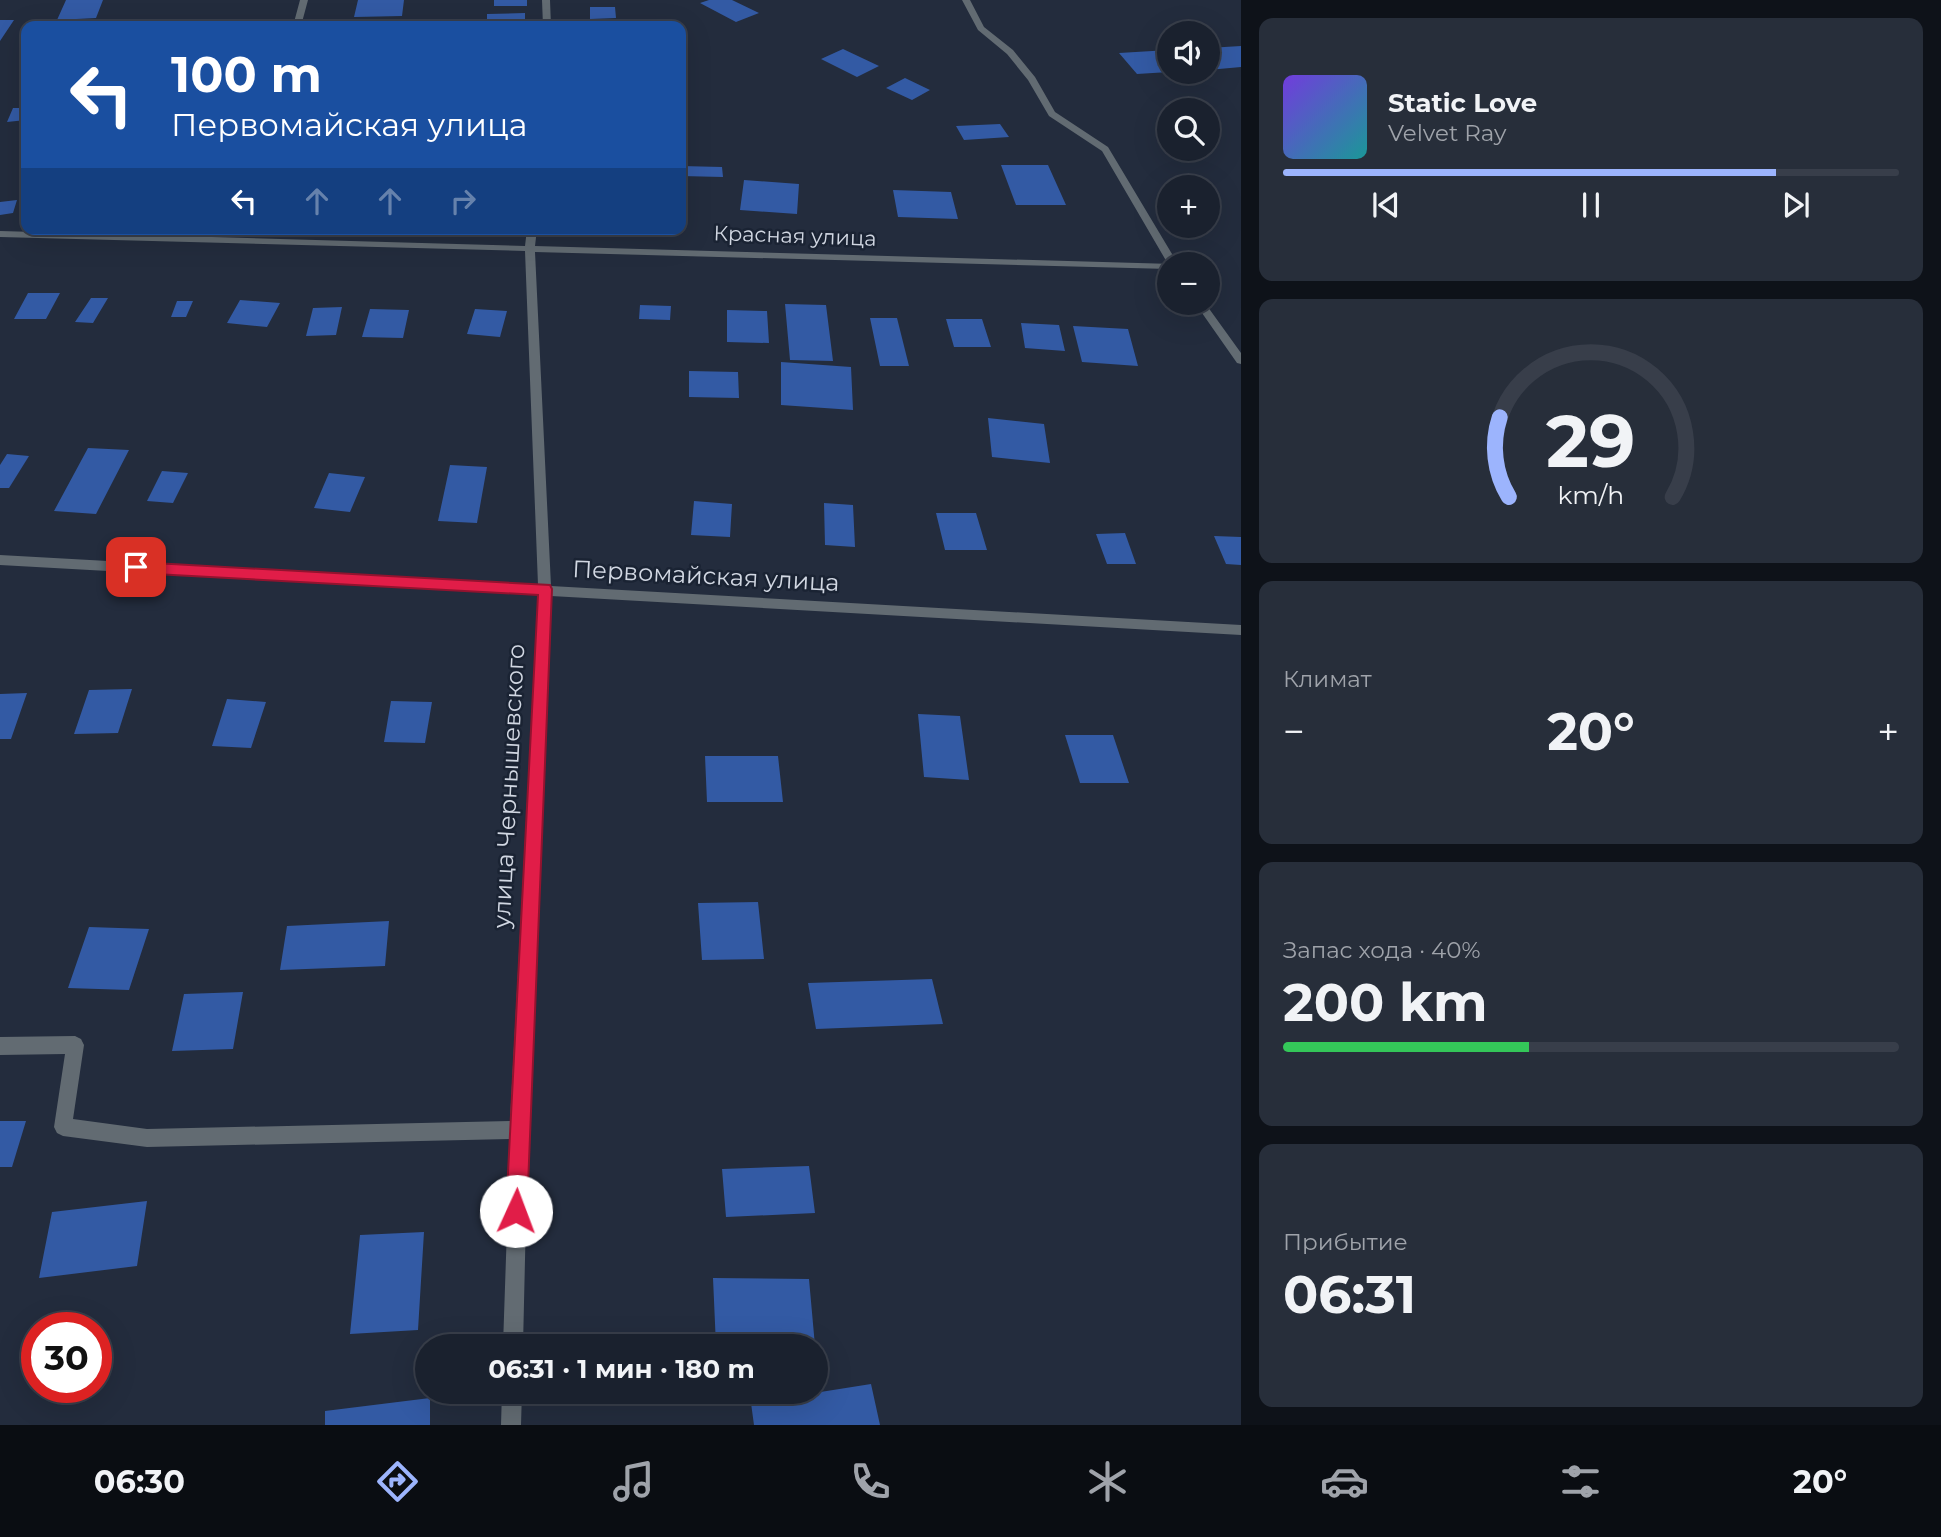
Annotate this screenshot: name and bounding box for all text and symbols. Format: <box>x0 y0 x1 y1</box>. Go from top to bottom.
map controls <box>1157 21 1220 315</box>
button: sound <box>1157 21 1220 84</box>
text: 100 m <box>171 45 322 104</box>
icon: left <box>56 49 147 140</box>
text: Static Love <box>1388 87 1537 119</box>
button: search <box>1157 98 1220 161</box>
text: Первомайская улица <box>171 105 528 144</box>
text: Velvet Ray <box>1388 119 1506 147</box>
button: + <box>1157 175 1220 238</box>
icon: left <box>225 182 263 220</box>
icon: ahead <box>298 182 336 220</box>
icon: ahead <box>371 182 409 220</box>
icon: right <box>444 182 482 220</box>
icon: previous <box>1367 186 1405 224</box>
icon: pause <box>1572 186 1610 224</box>
icon: next <box>1777 186 1815 224</box>
street label: Красная улица <box>713 220 877 251</box>
button: − <box>1157 252 1220 315</box>
text: 29 <box>1546 398 1636 486</box>
text: km/h <box>1558 480 1624 510</box>
pin <box>106 537 166 597</box>
icon: arrive <box>117 548 155 586</box>
street label: Первомайская улица <box>572 554 840 597</box>
street label: улица Чернышевского <box>487 643 530 930</box>
text: Климат <box>1283 665 1372 693</box>
text: 20° <box>1547 700 1635 763</box>
text: − <box>1283 708 1305 755</box>
text: + <box>1877 708 1899 755</box>
text: Запас хода · 40% <box>1283 936 1481 964</box>
text: 200 km <box>1283 971 1487 1034</box>
position arrow <box>479 1174 553 1248</box>
text: Прибытие <box>1283 1228 1408 1256</box>
text: 06:31 <box>1283 1263 1416 1326</box>
speed limit sign: 30 <box>21 1312 112 1403</box>
text: 06:31 · 1 мин · 180 m <box>488 1353 755 1385</box>
icon: directions <box>373 1457 422 1506</box>
icon: music <box>609 1457 658 1506</box>
icon: phone <box>846 1457 895 1506</box>
icon: climate <box>1083 1457 1132 1506</box>
icon: car <box>1320 1457 1369 1506</box>
icon: filters <box>1556 1457 1605 1506</box>
text: 06:30 <box>94 1462 185 1501</box>
text: 20° <box>1793 1462 1847 1501</box>

